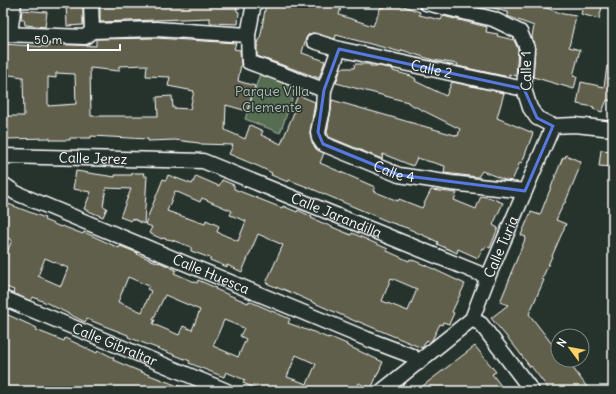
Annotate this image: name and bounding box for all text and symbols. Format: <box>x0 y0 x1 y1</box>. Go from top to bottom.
scale bar <box>28 26 120 52</box>
text: 50 m <box>34 32 63 47</box>
street label: Calle 1 <box>517 51 535 91</box>
street label: Calle 2 <box>409 56 454 82</box>
park label: Parque Villa Clemente <box>235 82 309 116</box>
street label: Calle Jerez <box>59 148 128 168</box>
street label: Calle 4 <box>371 157 416 186</box>
street label: Calle Jarandilla <box>288 189 384 242</box>
street label: Calle Turia <box>480 213 522 281</box>
street label: Calle Huesca <box>170 250 252 298</box>
street label: Calle Gibraltar <box>70 319 160 370</box>
north arrow <box>550 328 590 368</box>
text: N <box>554 336 569 350</box>

